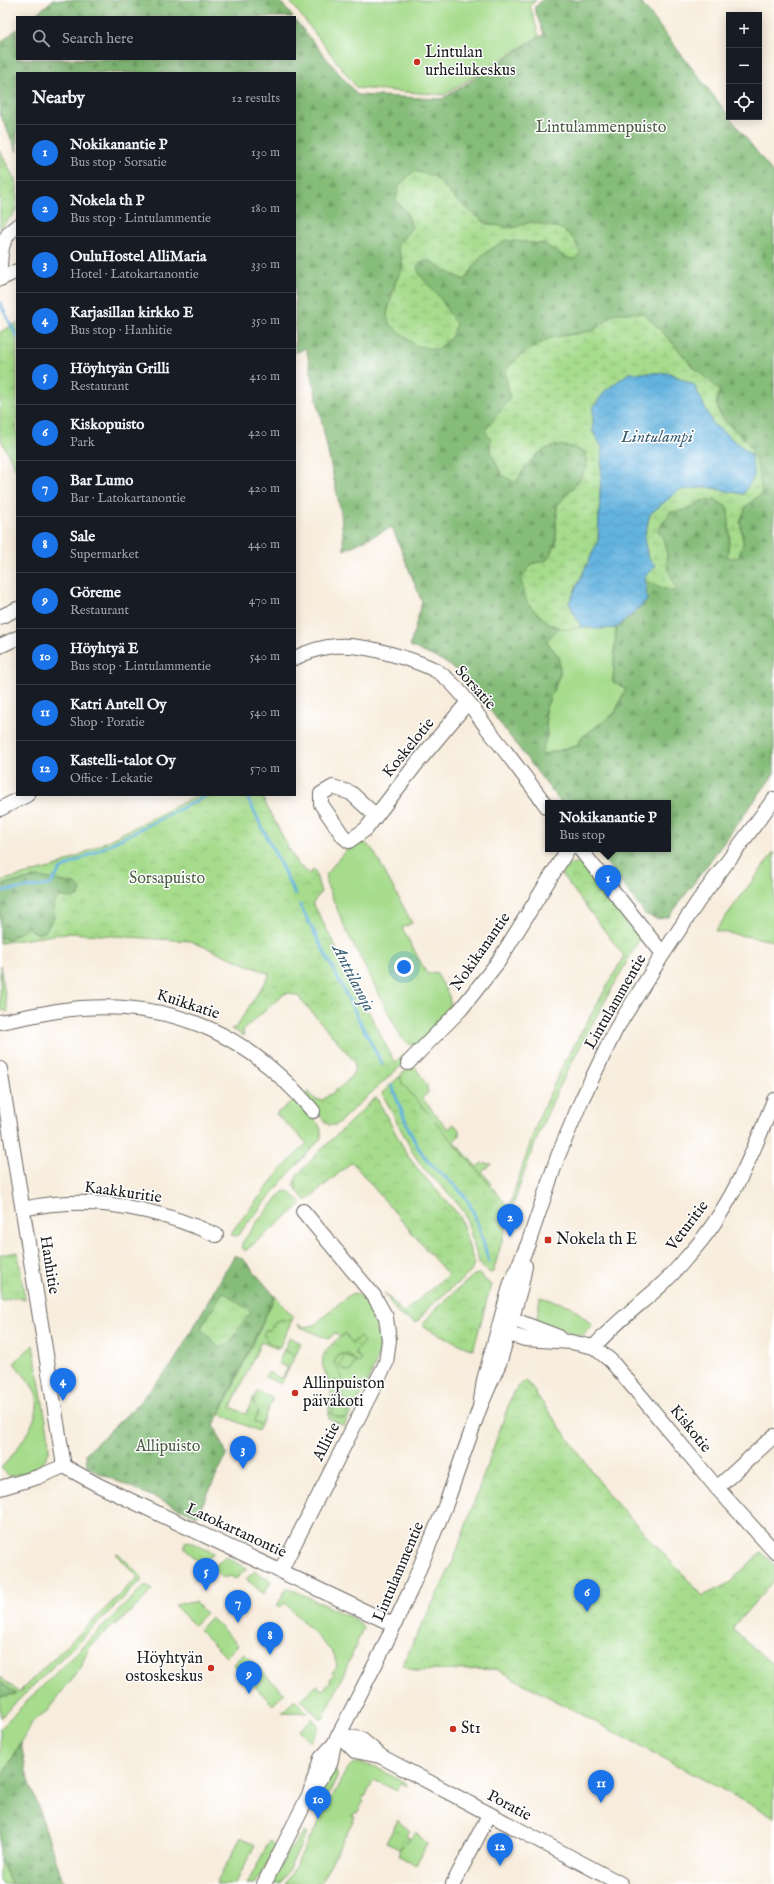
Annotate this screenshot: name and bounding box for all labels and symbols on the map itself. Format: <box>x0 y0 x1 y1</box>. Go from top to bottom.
place label: Lintulan urheilukeskus <box>425 43 516 81</box>
marker: Lintulan urheilukeskus <box>412 57 422 67</box>
park label: Lintulammenpuisto <box>536 118 667 138</box>
water label: Lintulampi <box>620 427 694 448</box>
street label: Sorsatie <box>450 662 500 714</box>
street label: Koskelotie <box>379 714 439 782</box>
pin: 1 <box>595 865 621 898</box>
park label: Sorsapuisto <box>129 869 205 889</box>
street label: Nokikanantie <box>447 909 515 995</box>
water label: Anttilanoja <box>326 939 379 1016</box>
street label: Lintulammentie <box>581 951 651 1053</box>
your location <box>394 957 414 977</box>
street label: Kuikkatie <box>154 985 222 1025</box>
street label: Kaakkuritie <box>83 1178 163 1208</box>
street label: Veturitie <box>662 1197 713 1256</box>
pin: 2 <box>497 1204 523 1237</box>
place label: Nokela th E <box>556 1230 637 1250</box>
street label: Hanhitie <box>35 1234 63 1296</box>
marker: Nokela th E <box>543 1235 553 1245</box>
pin: 4 <box>50 1368 76 1401</box>
place label: Allinpuiston päiväkoti <box>302 1374 385 1412</box>
marker: Allinpuiston päiväkoti <box>290 1388 300 1398</box>
street label: Kiskotie <box>665 1401 715 1457</box>
street label: Allitie <box>308 1419 345 1466</box>
pin: 3 <box>230 1436 256 1469</box>
park label: Allipuisto <box>135 1437 201 1457</box>
street label: Latokartanontie <box>183 1499 289 1563</box>
street label: Lintulammentie <box>369 1519 429 1625</box>
pin: 5 <box>193 1558 219 1591</box>
pin: 6 <box>574 1579 600 1612</box>
pin: 7 <box>225 1590 251 1623</box>
pin: 8 <box>257 1622 283 1655</box>
place label: Höyhtyän ostoskeskus <box>125 1649 203 1687</box>
pin: 9 <box>236 1661 262 1694</box>
marker: Höyhtyän ostoskeskus <box>206 1663 216 1673</box>
place label: St1 <box>461 1719 481 1739</box>
marker: St1 <box>448 1724 458 1734</box>
pin: 11 <box>588 1770 614 1803</box>
pin: 10 <box>305 1786 331 1819</box>
street label: Poratie <box>483 1786 535 1826</box>
pin: 12 <box>487 1833 513 1866</box>

